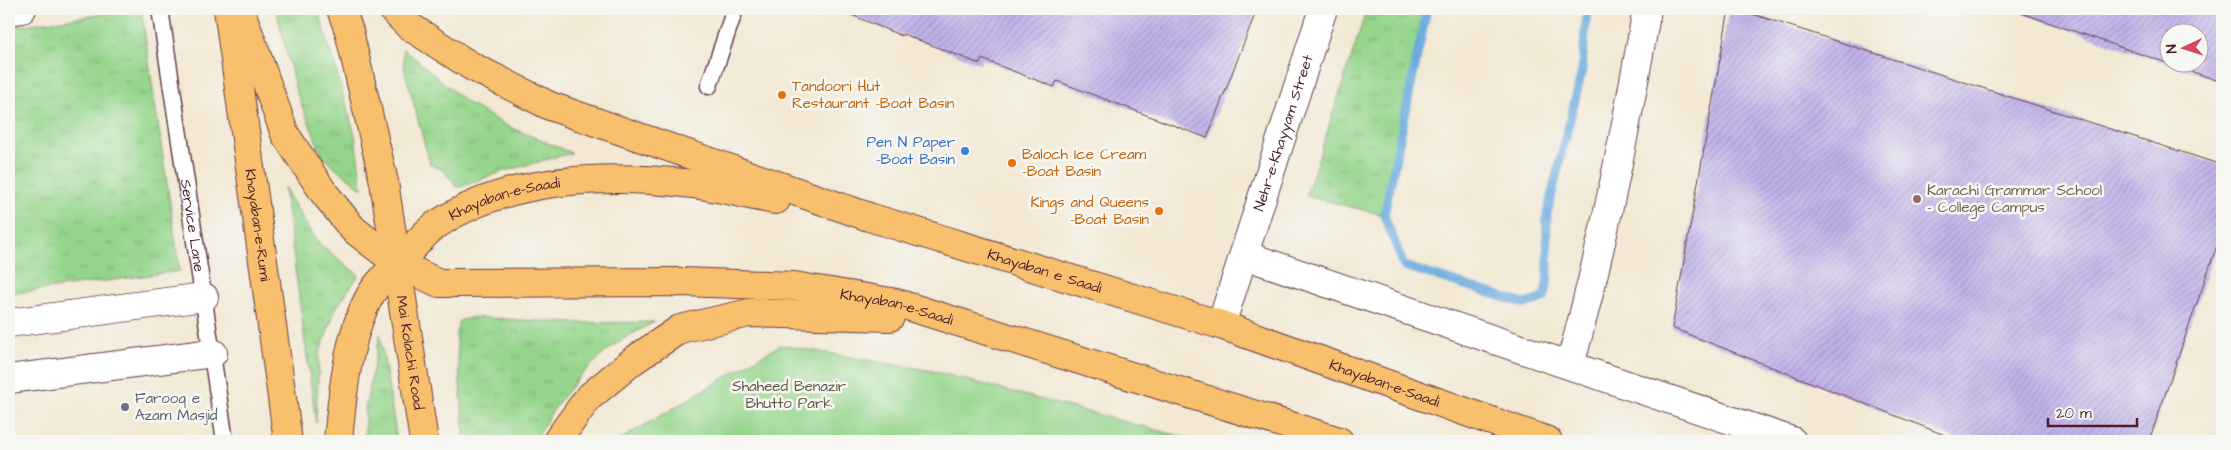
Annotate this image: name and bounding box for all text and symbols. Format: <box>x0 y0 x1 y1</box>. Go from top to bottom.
north arrow <box>2158 22 2208 72</box>
text: N <box>2162 44 2182 54</box>
street label: Nehr-e-Khayyam Street <box>1248 52 1318 214</box>
place label: Tandoori Hut Restaurant -Boat Basin <box>792 76 955 114</box>
marker: Tandoori Hut Restaurant -Boat Basin <box>776 89 788 101</box>
place label: Pen N Paper -Boat Basin <box>866 132 955 170</box>
place label: Baloch Ice Cream -Boat Basin <box>1022 144 1147 182</box>
marker: Pen N Paper -Boat Basin <box>959 145 971 157</box>
marker: Baloch Ice Cream -Boat Basin <box>1006 157 1018 169</box>
street label: Khayaban-e-Rumi <box>240 167 276 283</box>
street label: Khayaban-e-Saadi <box>445 172 562 226</box>
street label: Service Lane <box>175 178 210 273</box>
place label: Karachi Grammar School - College Campus <box>1927 180 2102 219</box>
place label: Kings and Queens -Boat Basin <box>1030 192 1149 230</box>
marker: Karachi Grammar School - College Campus <box>1911 193 1923 205</box>
marker: Kings and Queens -Boat Basin <box>1153 205 1165 217</box>
street label: Khayaban e Saadi <box>985 243 1105 299</box>
street label: Khayaban-e-Saadi <box>839 283 957 331</box>
street label: Mai Kolachi Road <box>391 294 430 412</box>
street label: Khayaban-e-Saadi <box>1327 354 1444 413</box>
park label: Shaheed Benazir Bhutto Park <box>732 376 846 414</box>
place label: Farooq e Azam Masjid <box>135 388 218 426</box>
scale bar <box>2048 395 2137 427</box>
marker: Farooq e Azam Masjid <box>119 401 131 413</box>
text: 20 m <box>2056 403 2092 424</box>

